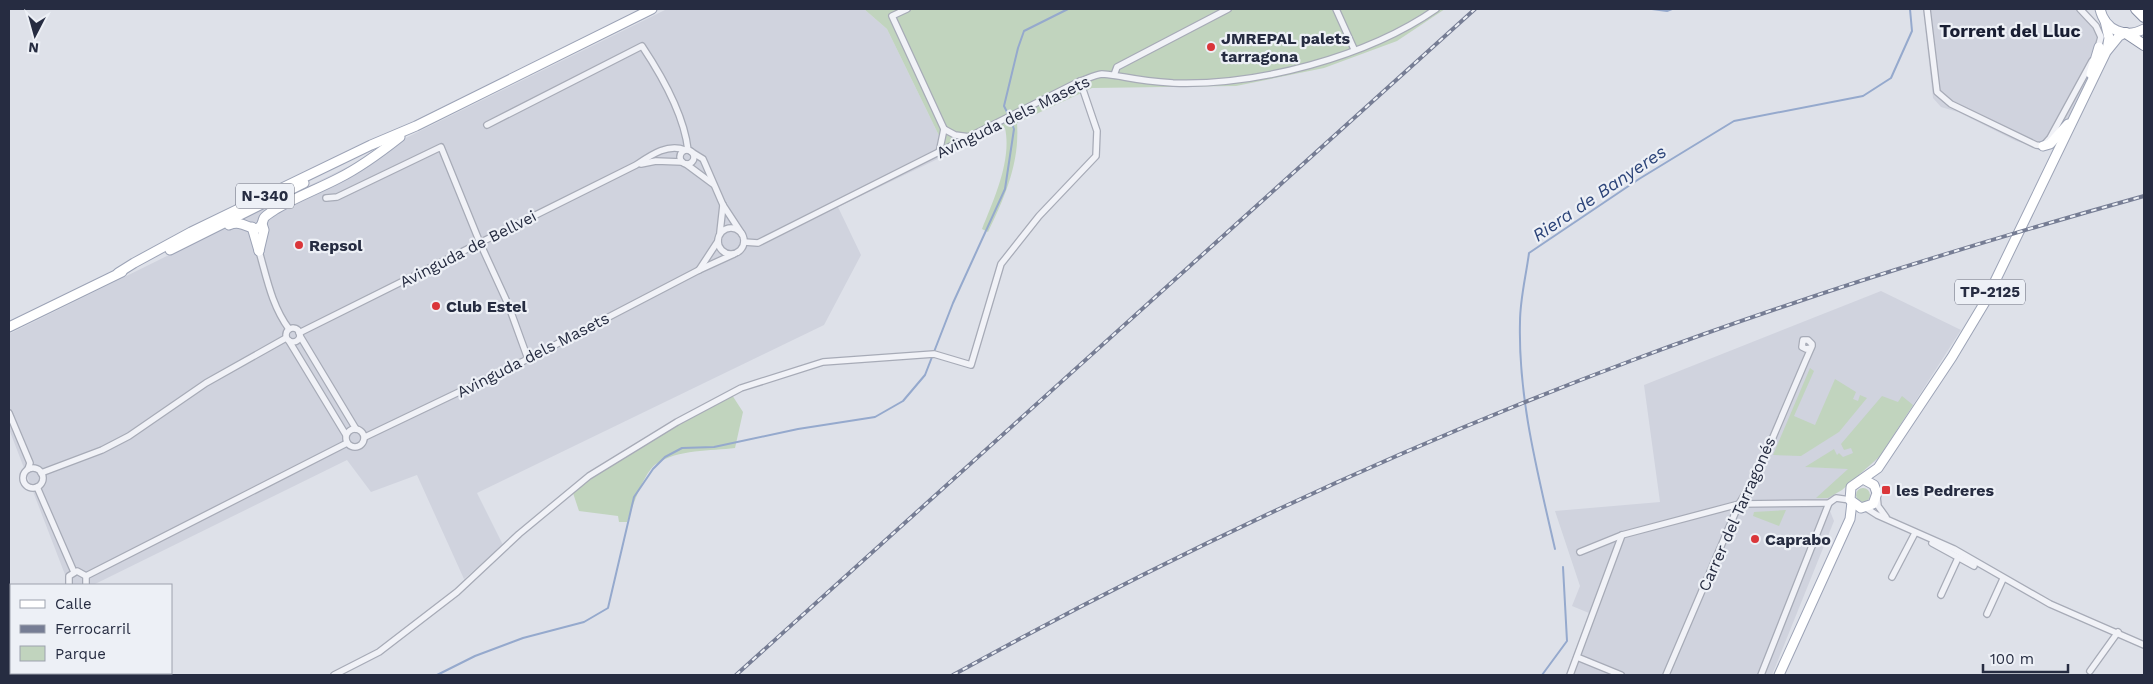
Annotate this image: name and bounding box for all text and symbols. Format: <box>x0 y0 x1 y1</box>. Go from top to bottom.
north arrow <box>10 10 60 60</box>
district label: Torrent del Lluc <box>1939 20 2081 41</box>
place label: JMREPAL palets tarragona <box>1221 29 1350 66</box>
text: N <box>28 39 40 56</box>
marker: JMREPAL palets tarragona <box>1205 41 1217 53</box>
street label: Avinguda dels Masets <box>933 72 1093 162</box>
water label: Riera de Banyeres <box>1528 140 1670 246</box>
road number: N-340 <box>236 184 294 208</box>
street label: Avinguda de Bellvei <box>397 206 539 292</box>
place label: Repsol <box>309 236 363 255</box>
marker: Repsol <box>293 239 305 251</box>
road number: TP-2125 <box>1955 280 2025 304</box>
place label: Club Estel <box>446 297 528 316</box>
marker: Club Estel <box>430 300 442 312</box>
street label: Avinguda dels Masets <box>454 308 612 402</box>
street label: Carrer del Tarragonés <box>1694 434 1780 594</box>
place label: les Pedreres <box>1896 481 1994 500</box>
marker: les Pedreres <box>1880 484 1892 496</box>
place label: Caprabo <box>1765 530 1831 549</box>
marker: Caprabo <box>1749 533 1761 545</box>
legend <box>10 584 172 674</box>
text: Calle <box>55 595 92 613</box>
text: Ferrocarril <box>55 620 131 638</box>
scale bar <box>1983 642 2068 674</box>
text: Parque <box>55 645 106 663</box>
text: 100 m <box>1990 650 2034 668</box>

